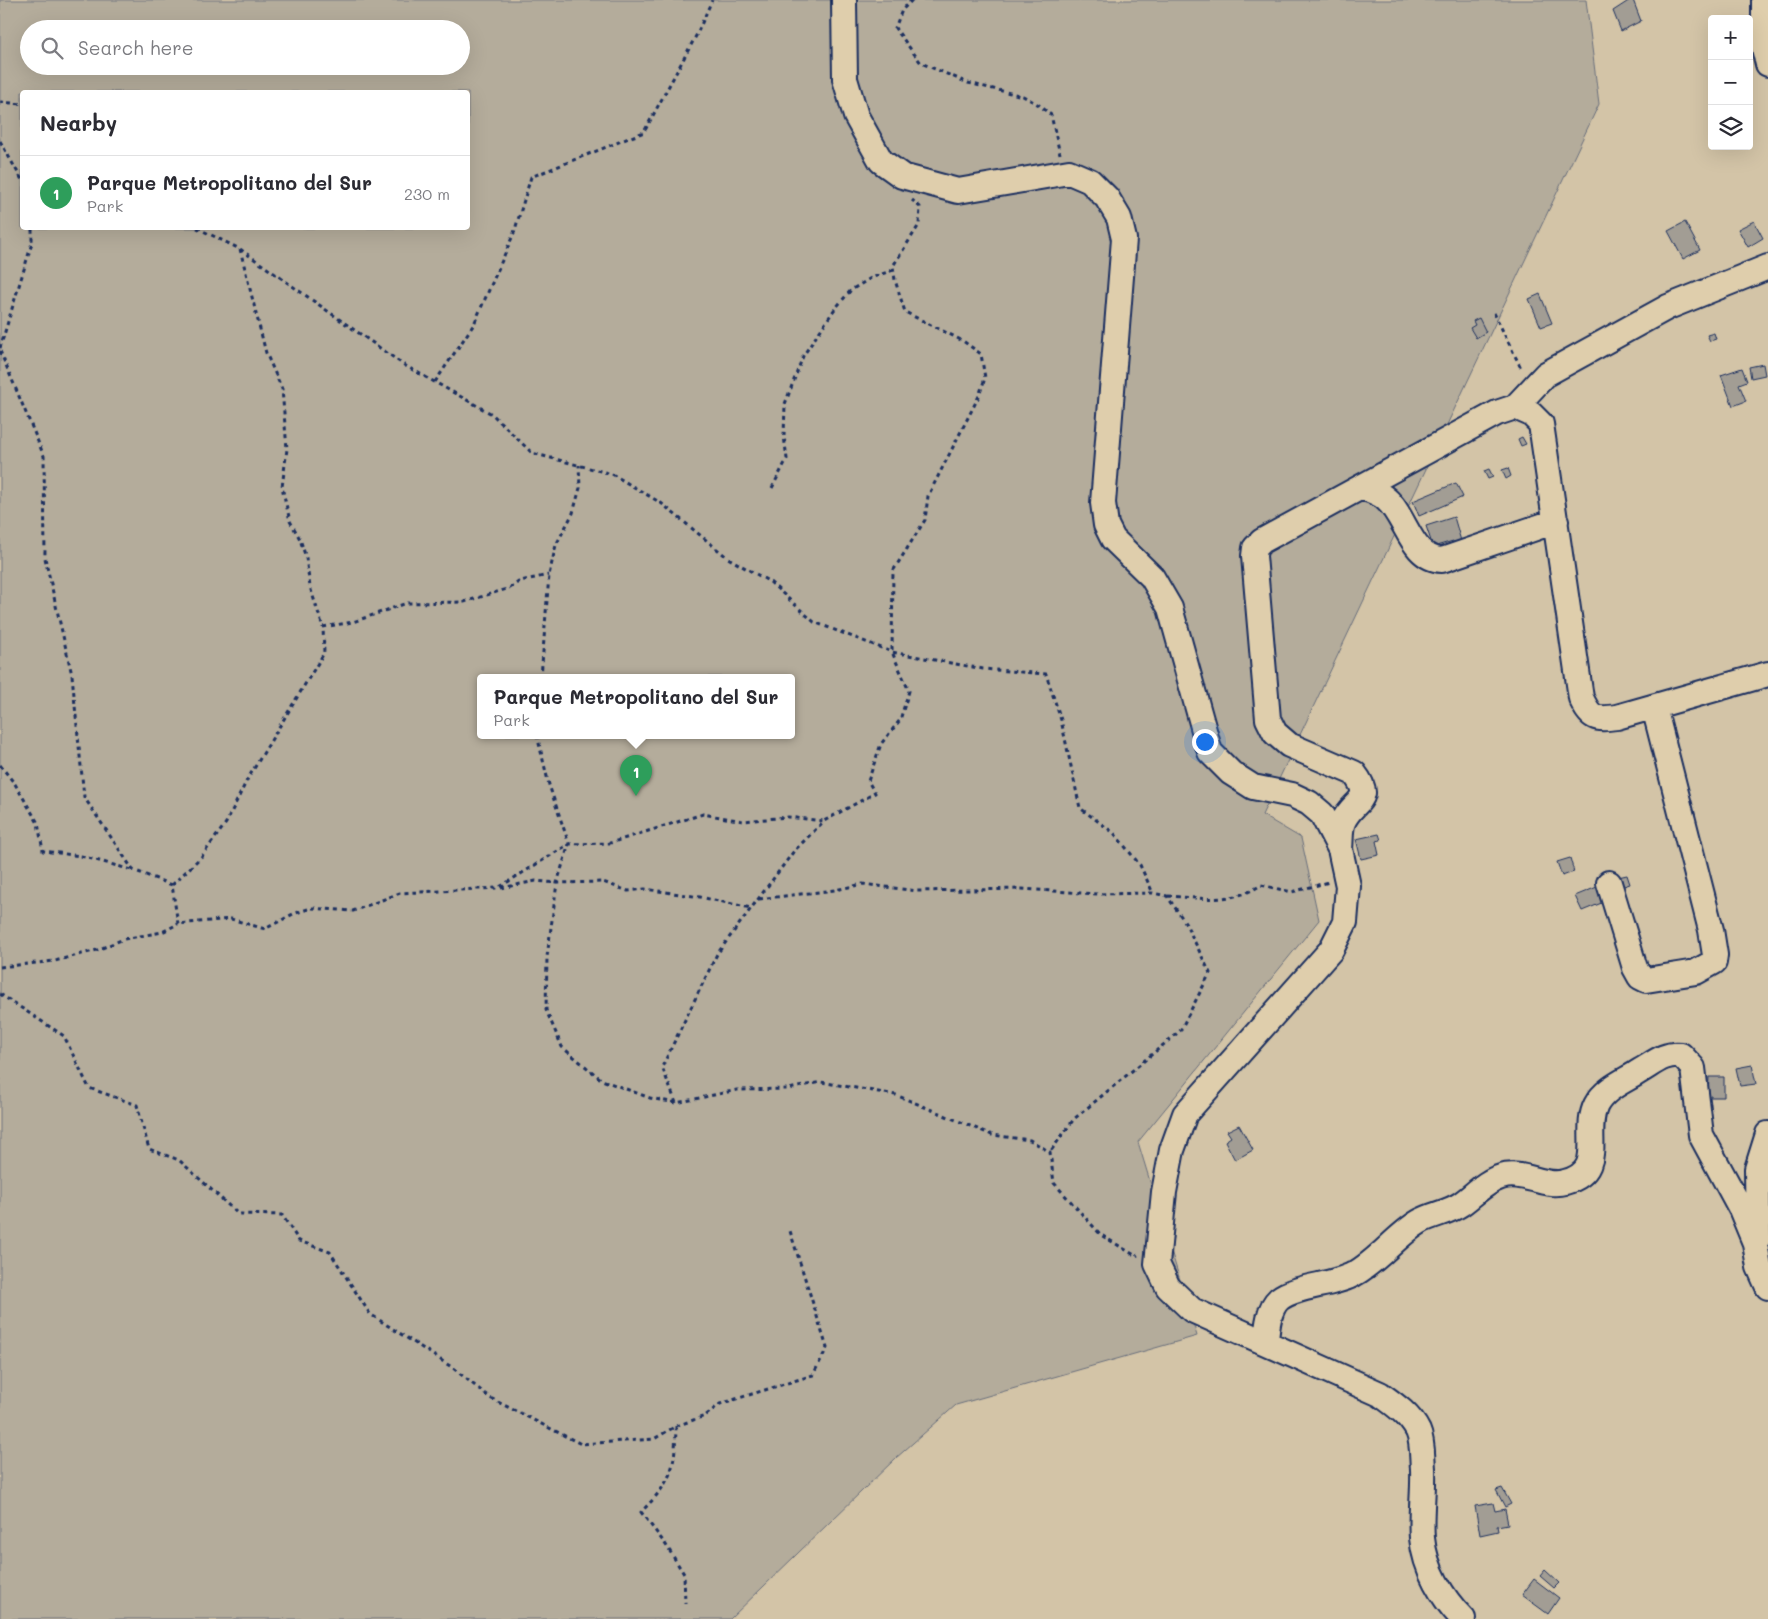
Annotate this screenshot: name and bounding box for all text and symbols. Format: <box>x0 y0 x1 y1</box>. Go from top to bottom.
map controls <box>1708 15 1753 150</box>
button: + <box>1708 15 1753 60</box>
search box <box>20 20 470 75</box>
icon: search <box>38 34 66 62</box>
text: Search here <box>78 35 194 60</box>
button: − <box>1708 60 1753 105</box>
button: layers <box>1708 105 1753 150</box>
text: Nearby <box>40 109 117 136</box>
text: Parque Metropolitano del Sur <box>87 170 372 195</box>
text: 1 <box>52 183 60 204</box>
text: 230 m <box>404 183 450 204</box>
text: Park <box>87 195 123 216</box>
popup <box>477 674 795 739</box>
text: Parque Metropolitano del Sur <box>494 684 778 709</box>
text: Park <box>494 709 530 730</box>
your location <box>1192 729 1218 755</box>
pin: 1 <box>620 755 652 796</box>

